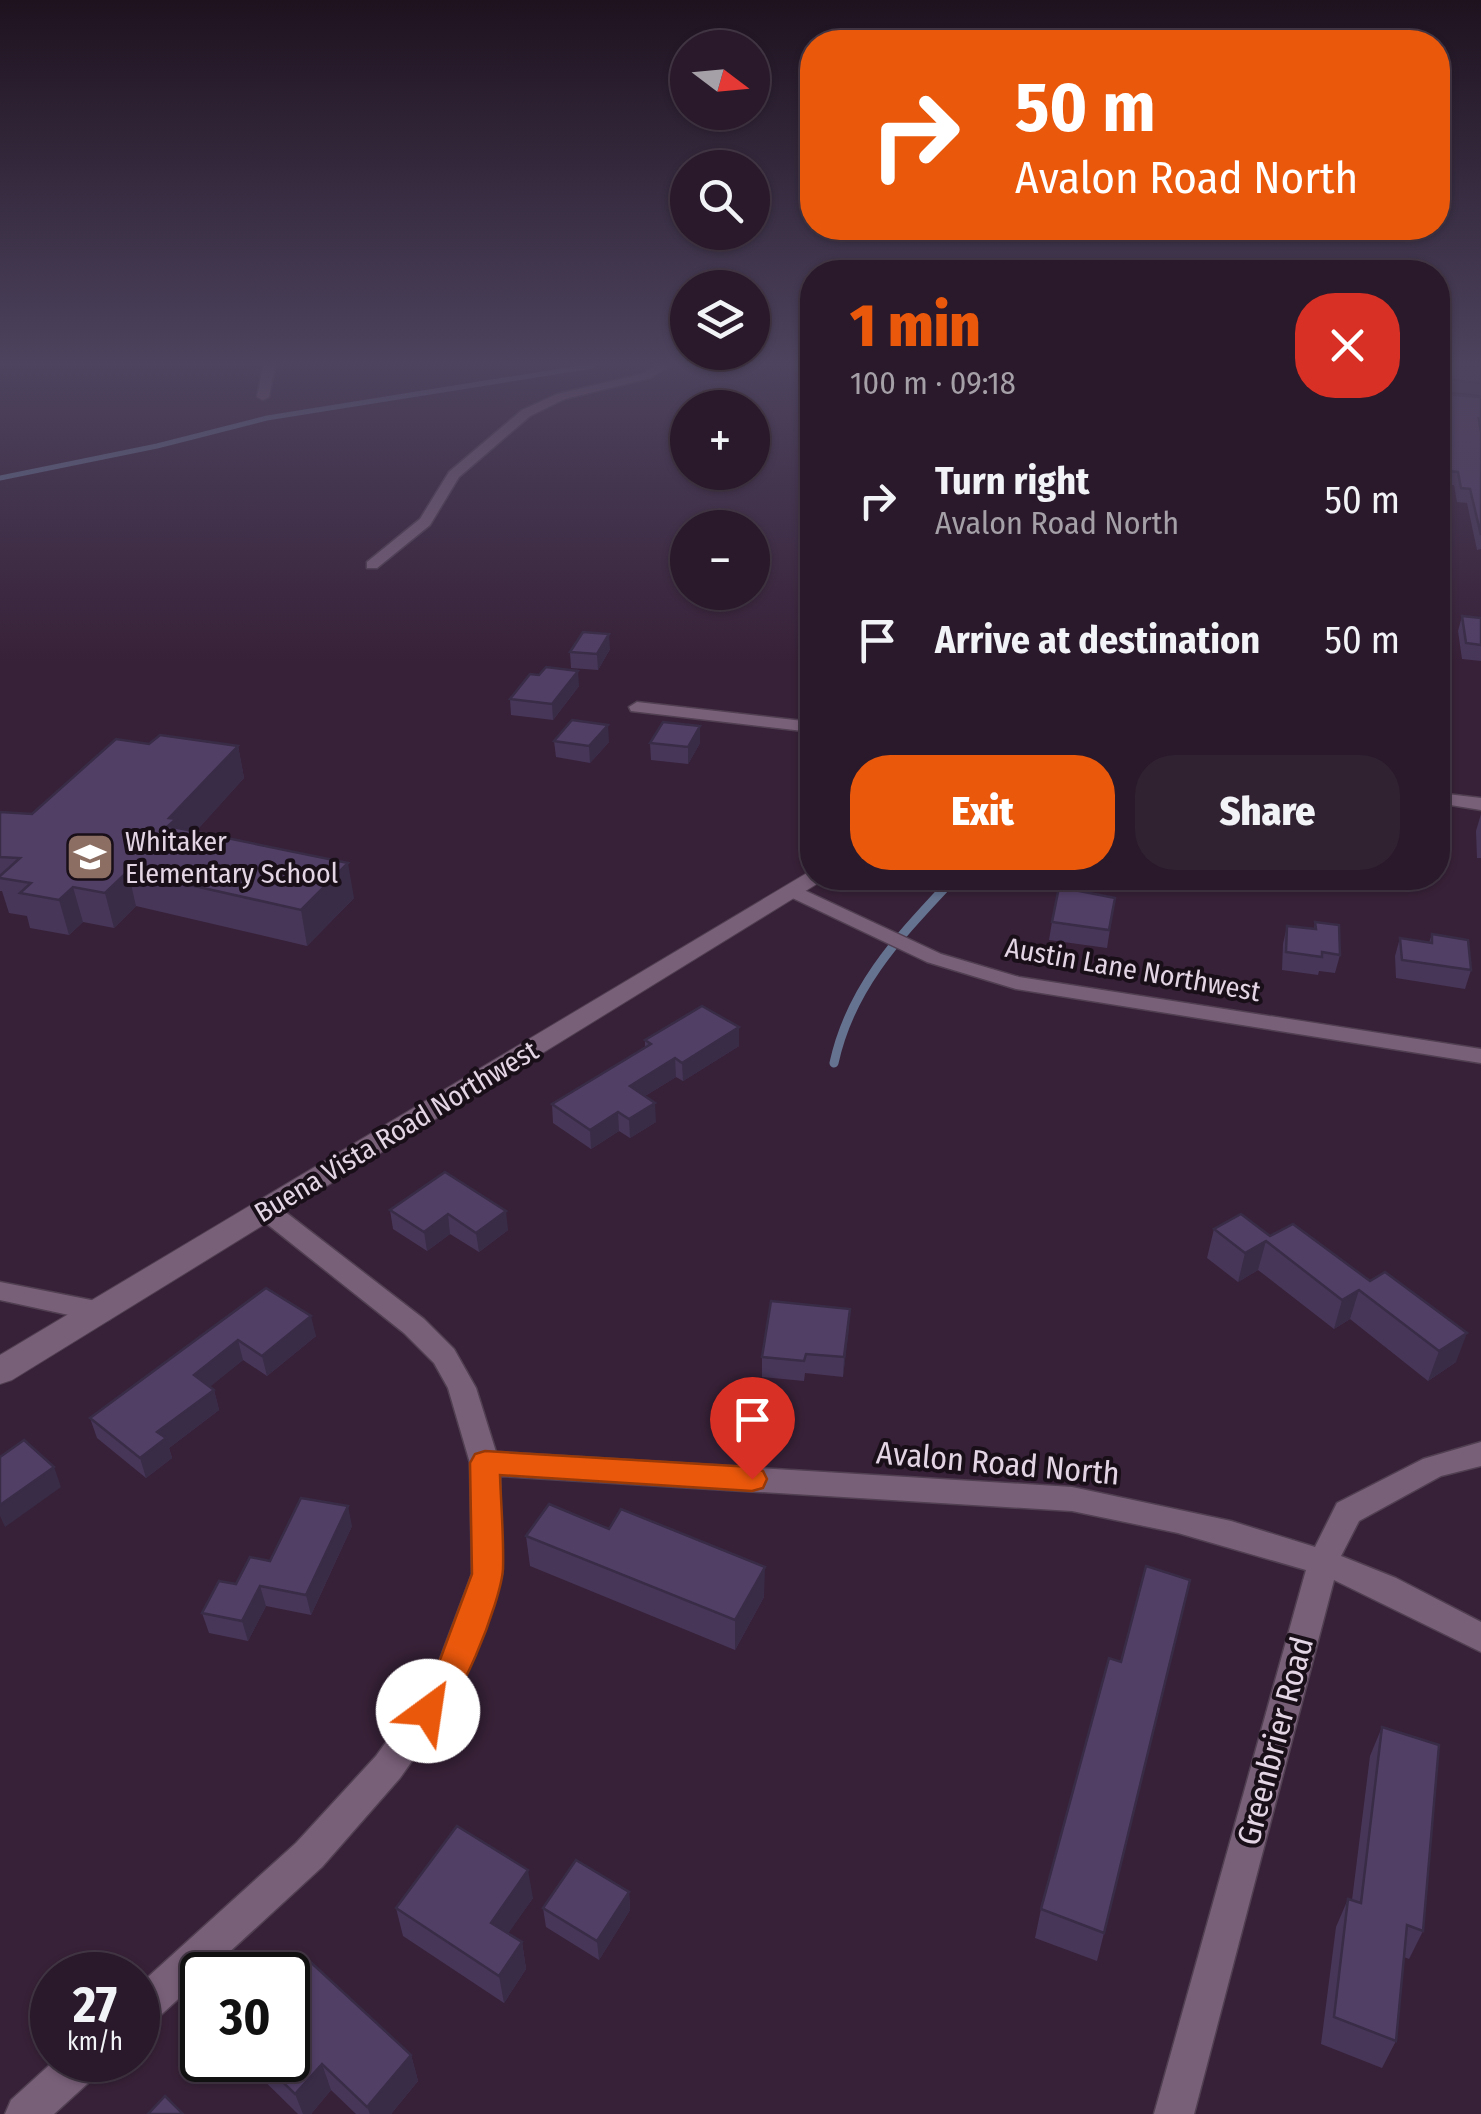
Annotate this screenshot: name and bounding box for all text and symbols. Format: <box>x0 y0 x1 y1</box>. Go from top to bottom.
north arrow <box>670 30 770 130</box>
map controls <box>670 30 770 610</box>
text: 50 m <box>1015 66 1156 150</box>
icon: right <box>850 70 980 200</box>
button: search <box>670 150 770 250</box>
text: Avalon Road North <box>1015 151 1358 205</box>
button: layers <box>670 270 770 370</box>
text: 1 min <box>850 290 981 362</box>
button: close <box>1295 293 1400 398</box>
text: 100 m · 09:18 <box>850 364 1016 402</box>
button: + <box>670 390 770 490</box>
text: Turn right <box>935 458 1089 504</box>
icon: right <box>850 473 905 528</box>
text: 50 m <box>1325 477 1400 523</box>
text: Avalon Road North <box>935 504 1179 542</box>
button: − <box>670 510 770 610</box>
icon: arrive <box>850 613 905 668</box>
text: Arrive at destination <box>935 617 1260 663</box>
text: 50 m <box>1325 617 1400 663</box>
button: Exit <box>850 755 1115 870</box>
button: Share <box>1135 755 1400 870</box>
place label: Whitaker Elementary School <box>125 825 338 890</box>
school or university icon: Whitaker Elementary School <box>64 831 116 883</box>
street label: Austin Lane Northwest <box>1003 931 1264 1008</box>
street label: Buena Vista Road Northwest <box>249 1033 545 1229</box>
pin <box>710 1377 795 1480</box>
icon: arrive <box>725 1392 780 1447</box>
street label: Avalon Road North <box>875 1433 1121 1493</box>
street label: Greenbrier Road <box>1229 1633 1321 1849</box>
position arrow <box>376 1659 480 1763</box>
speed limit sign: 30 <box>180 1952 310 2082</box>
text: 27 <box>73 1975 117 2035</box>
text: km/h <box>67 2027 123 2057</box>

